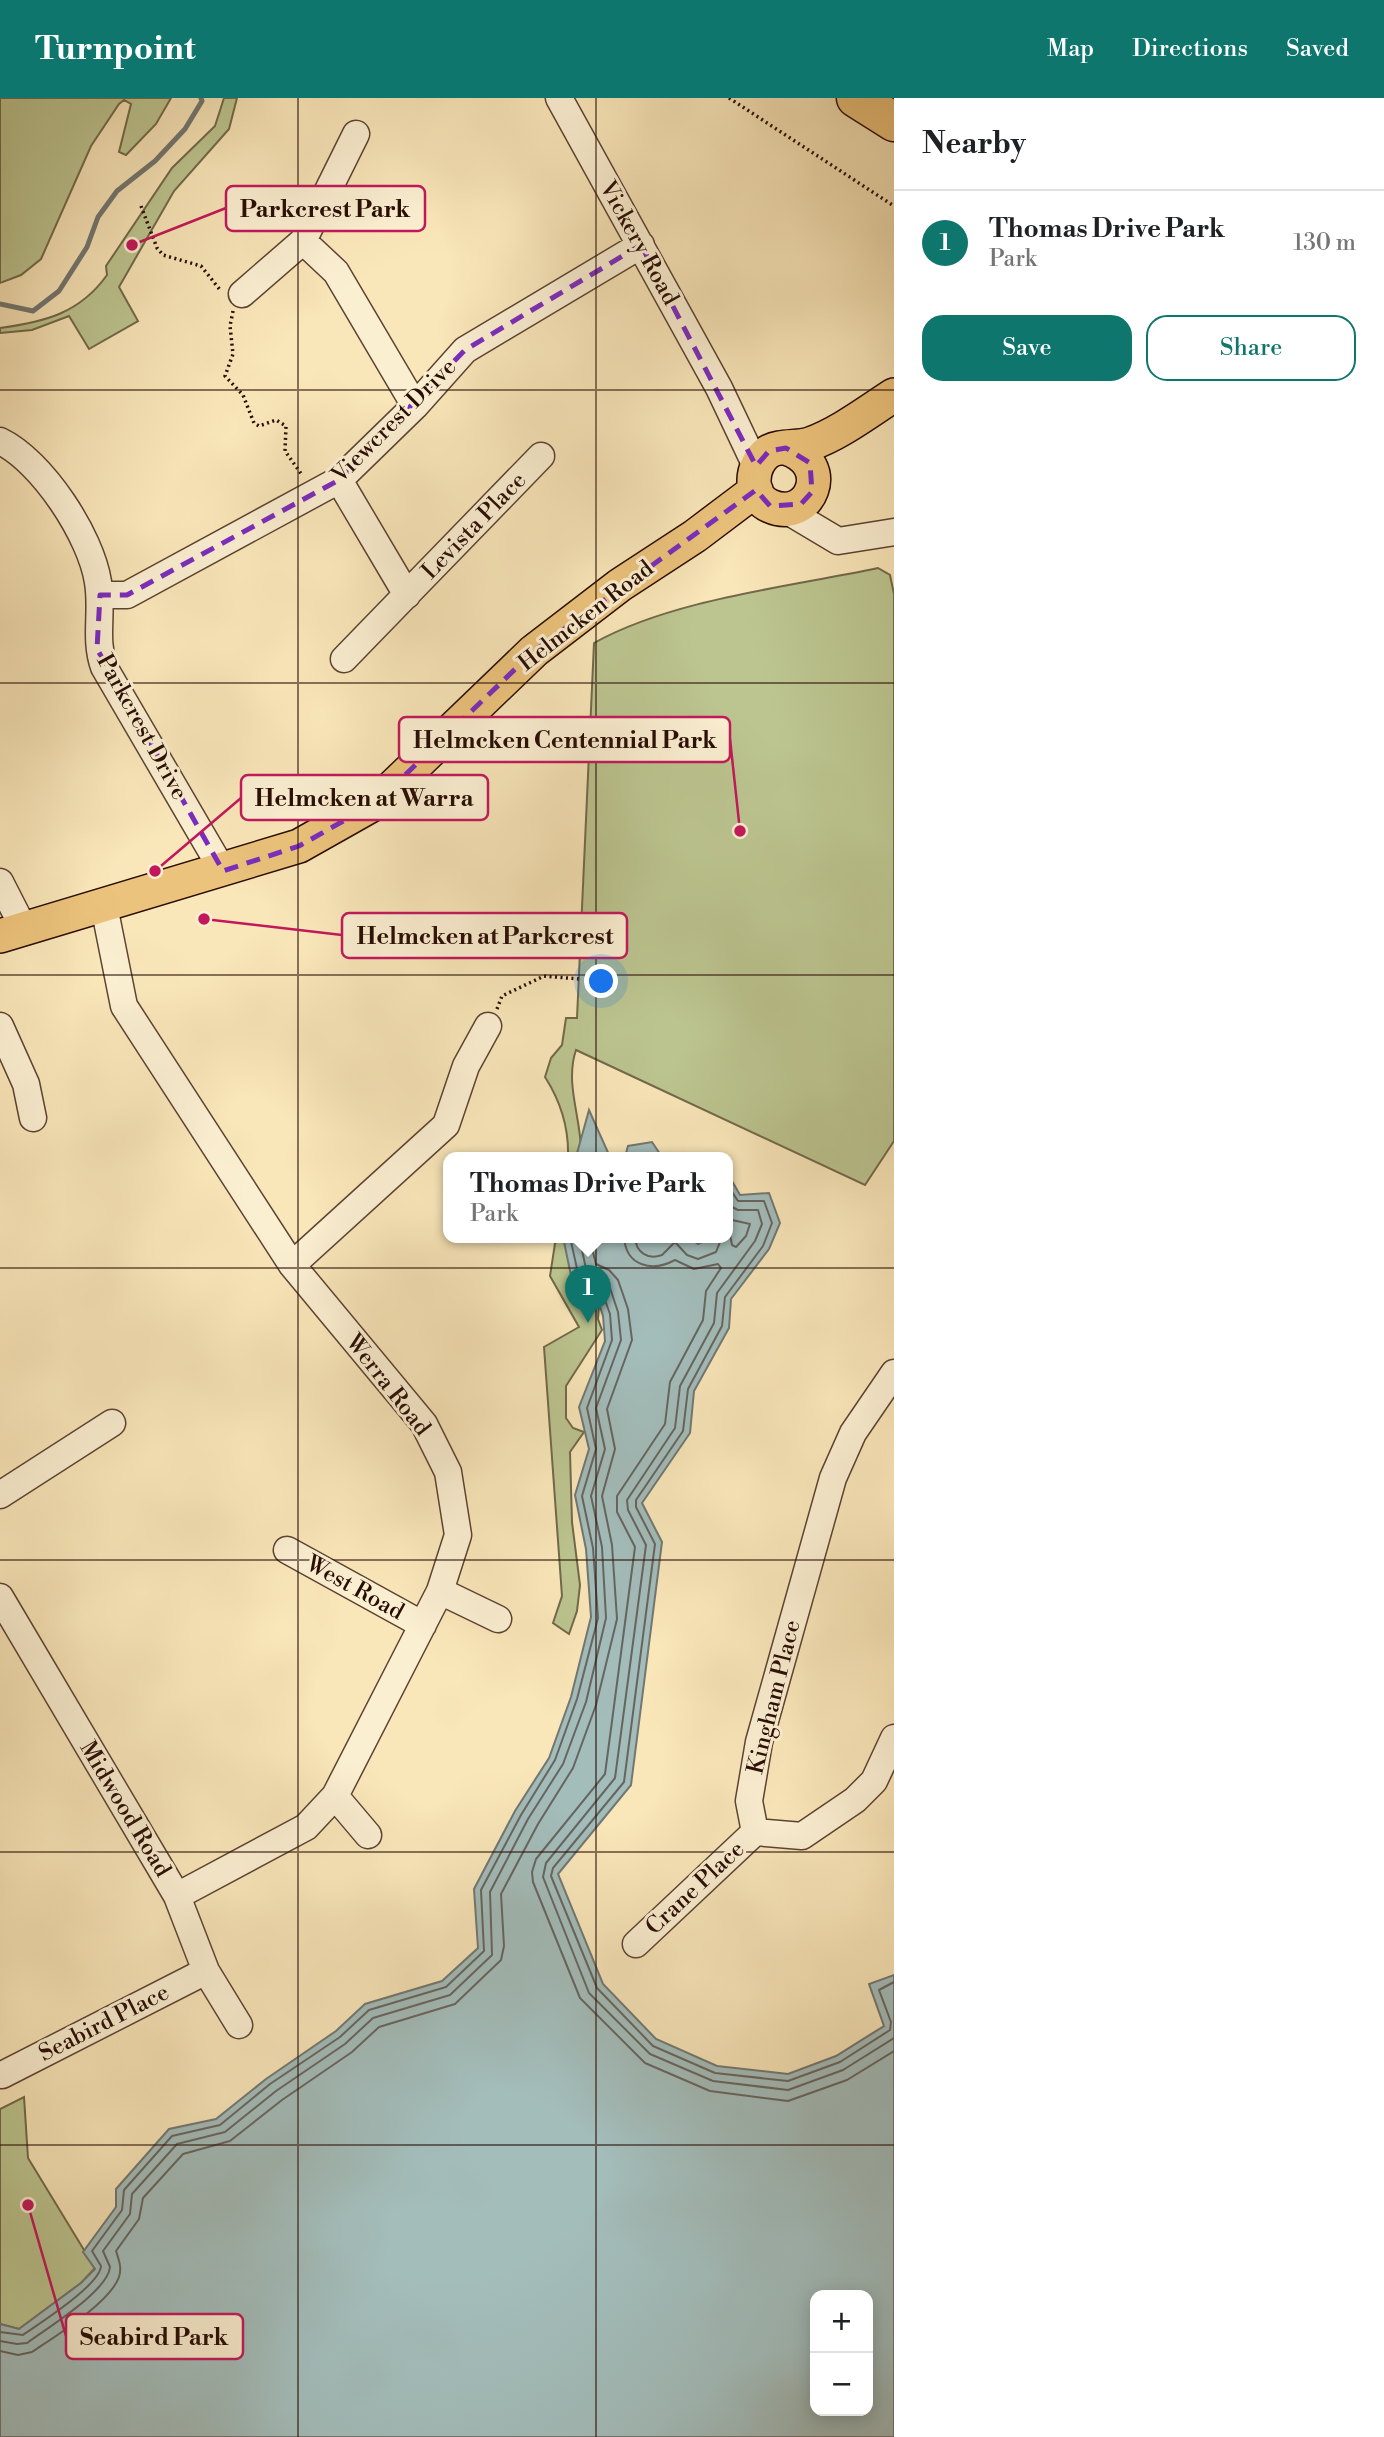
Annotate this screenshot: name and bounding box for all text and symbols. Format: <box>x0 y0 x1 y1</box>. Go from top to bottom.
text: Turnpoint <box>35 29 196 70</box>
text: Map <box>1047 34 1094 64</box>
text: Directions <box>1132 34 1248 64</box>
text: Saved <box>1286 34 1349 64</box>
text: Nearby <box>922 125 1026 163</box>
street label: Vickery Road <box>593 175 685 310</box>
callout: Parkcrest Park <box>226 186 425 231</box>
text: Parkcrest Park <box>240 195 411 225</box>
text: Thomas Drive Park <box>989 213 1225 245</box>
text: 1 <box>939 229 951 257</box>
text: 130 m <box>1293 229 1356 257</box>
text: Park <box>989 245 1037 273</box>
button: Save <box>922 315 1132 381</box>
button: Share <box>1146 315 1356 381</box>
street label: Viewcrest Drive <box>325 353 462 490</box>
street label: Levista Place <box>416 467 532 585</box>
street label: Helmcken Road <box>513 555 659 677</box>
street label: Parkcrest Drive <box>90 649 194 805</box>
callout: Helmcken Centennial Park <box>399 717 730 762</box>
text: Helmcken Centennial Park <box>413 726 718 756</box>
callout: Helmcken at Warra <box>241 775 488 820</box>
text: Helmcken at Warra <box>255 784 474 814</box>
callout: Helmcken at Parkcrest <box>342 913 627 958</box>
text: Helmcken at Parkcrest <box>356 922 614 952</box>
your location <box>584 964 618 998</box>
popup <box>443 1152 733 1243</box>
text: Thomas Drive Park <box>470 1168 706 1200</box>
text: Park <box>470 1200 518 1228</box>
pin: 1 <box>565 1265 611 1323</box>
street label: Werra Road <box>339 1328 436 1441</box>
street label: West Road <box>300 1549 409 1626</box>
street label: Kingham Place <box>741 1617 807 1777</box>
street label: Midwood Road <box>73 1736 177 1882</box>
street label: Crane Place <box>640 1835 750 1941</box>
street label: Seabird Place <box>34 1978 174 2068</box>
map controls <box>810 2290 873 2416</box>
button: + <box>810 2290 873 2353</box>
callout: Seabird Park <box>66 2314 243 2359</box>
text: Seabird Park <box>80 2323 229 2353</box>
button: − <box>810 2353 873 2416</box>

